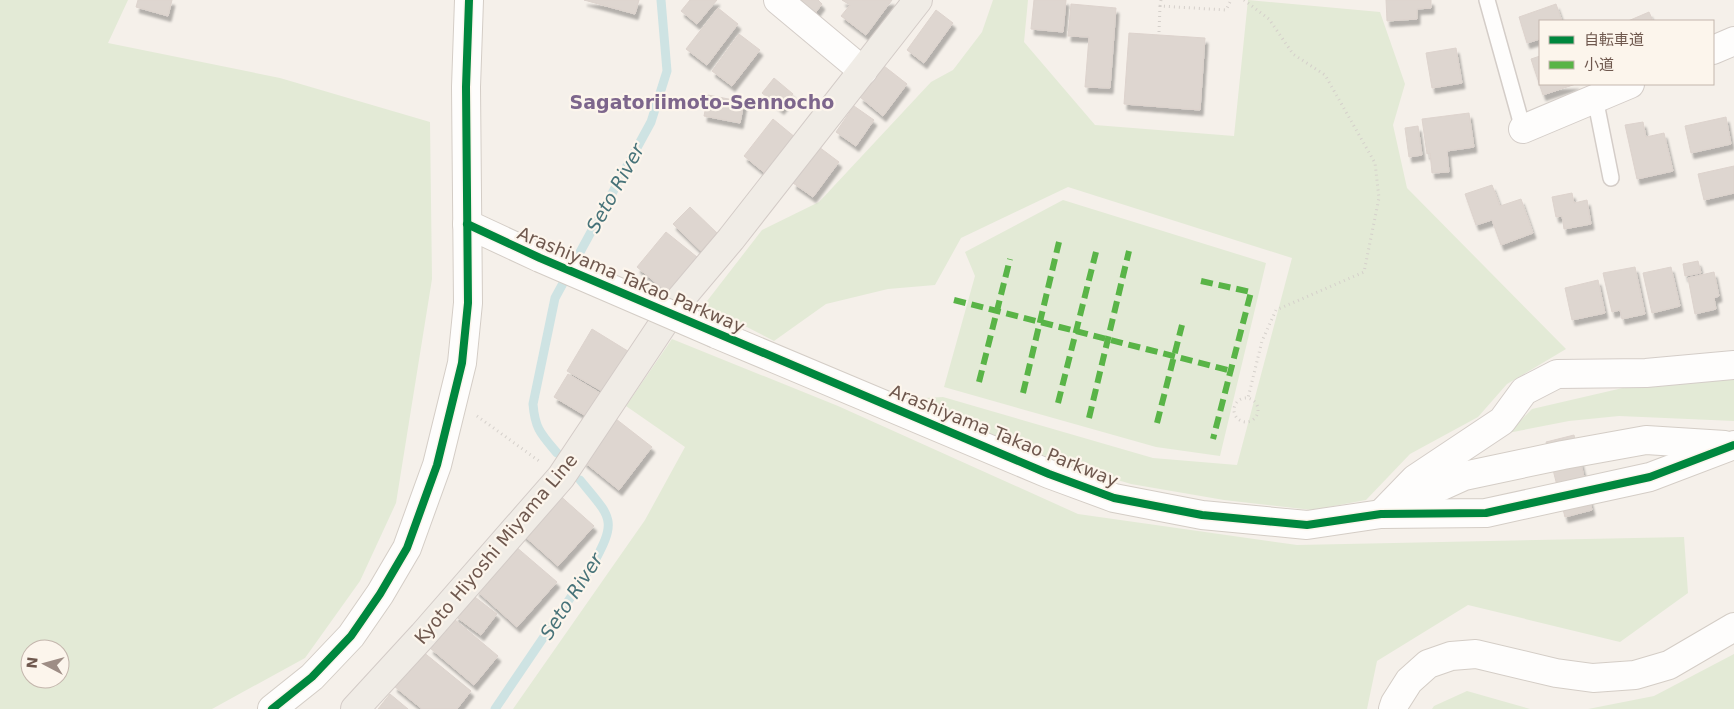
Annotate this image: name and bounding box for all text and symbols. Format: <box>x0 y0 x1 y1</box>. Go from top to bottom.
legend <box>1539 20 1714 85</box>
text: 自転車道 <box>1584 31 1644 49</box>
text: 小道 <box>1584 56 1614 74</box>
district label: Sagatoriimoto-Sennocho <box>570 91 834 113</box>
water label: Seto River <box>582 139 649 236</box>
street label: Arashiyama Takao Parkway <box>514 222 748 337</box>
street label: Arashiyama Takao Parkway <box>887 380 1122 491</box>
street label: Kyoto Hiyoshi Miyama Line <box>410 449 581 648</box>
water label: Seto River <box>535 548 608 643</box>
north arrow <box>20 639 70 689</box>
text: N <box>24 656 41 669</box>

